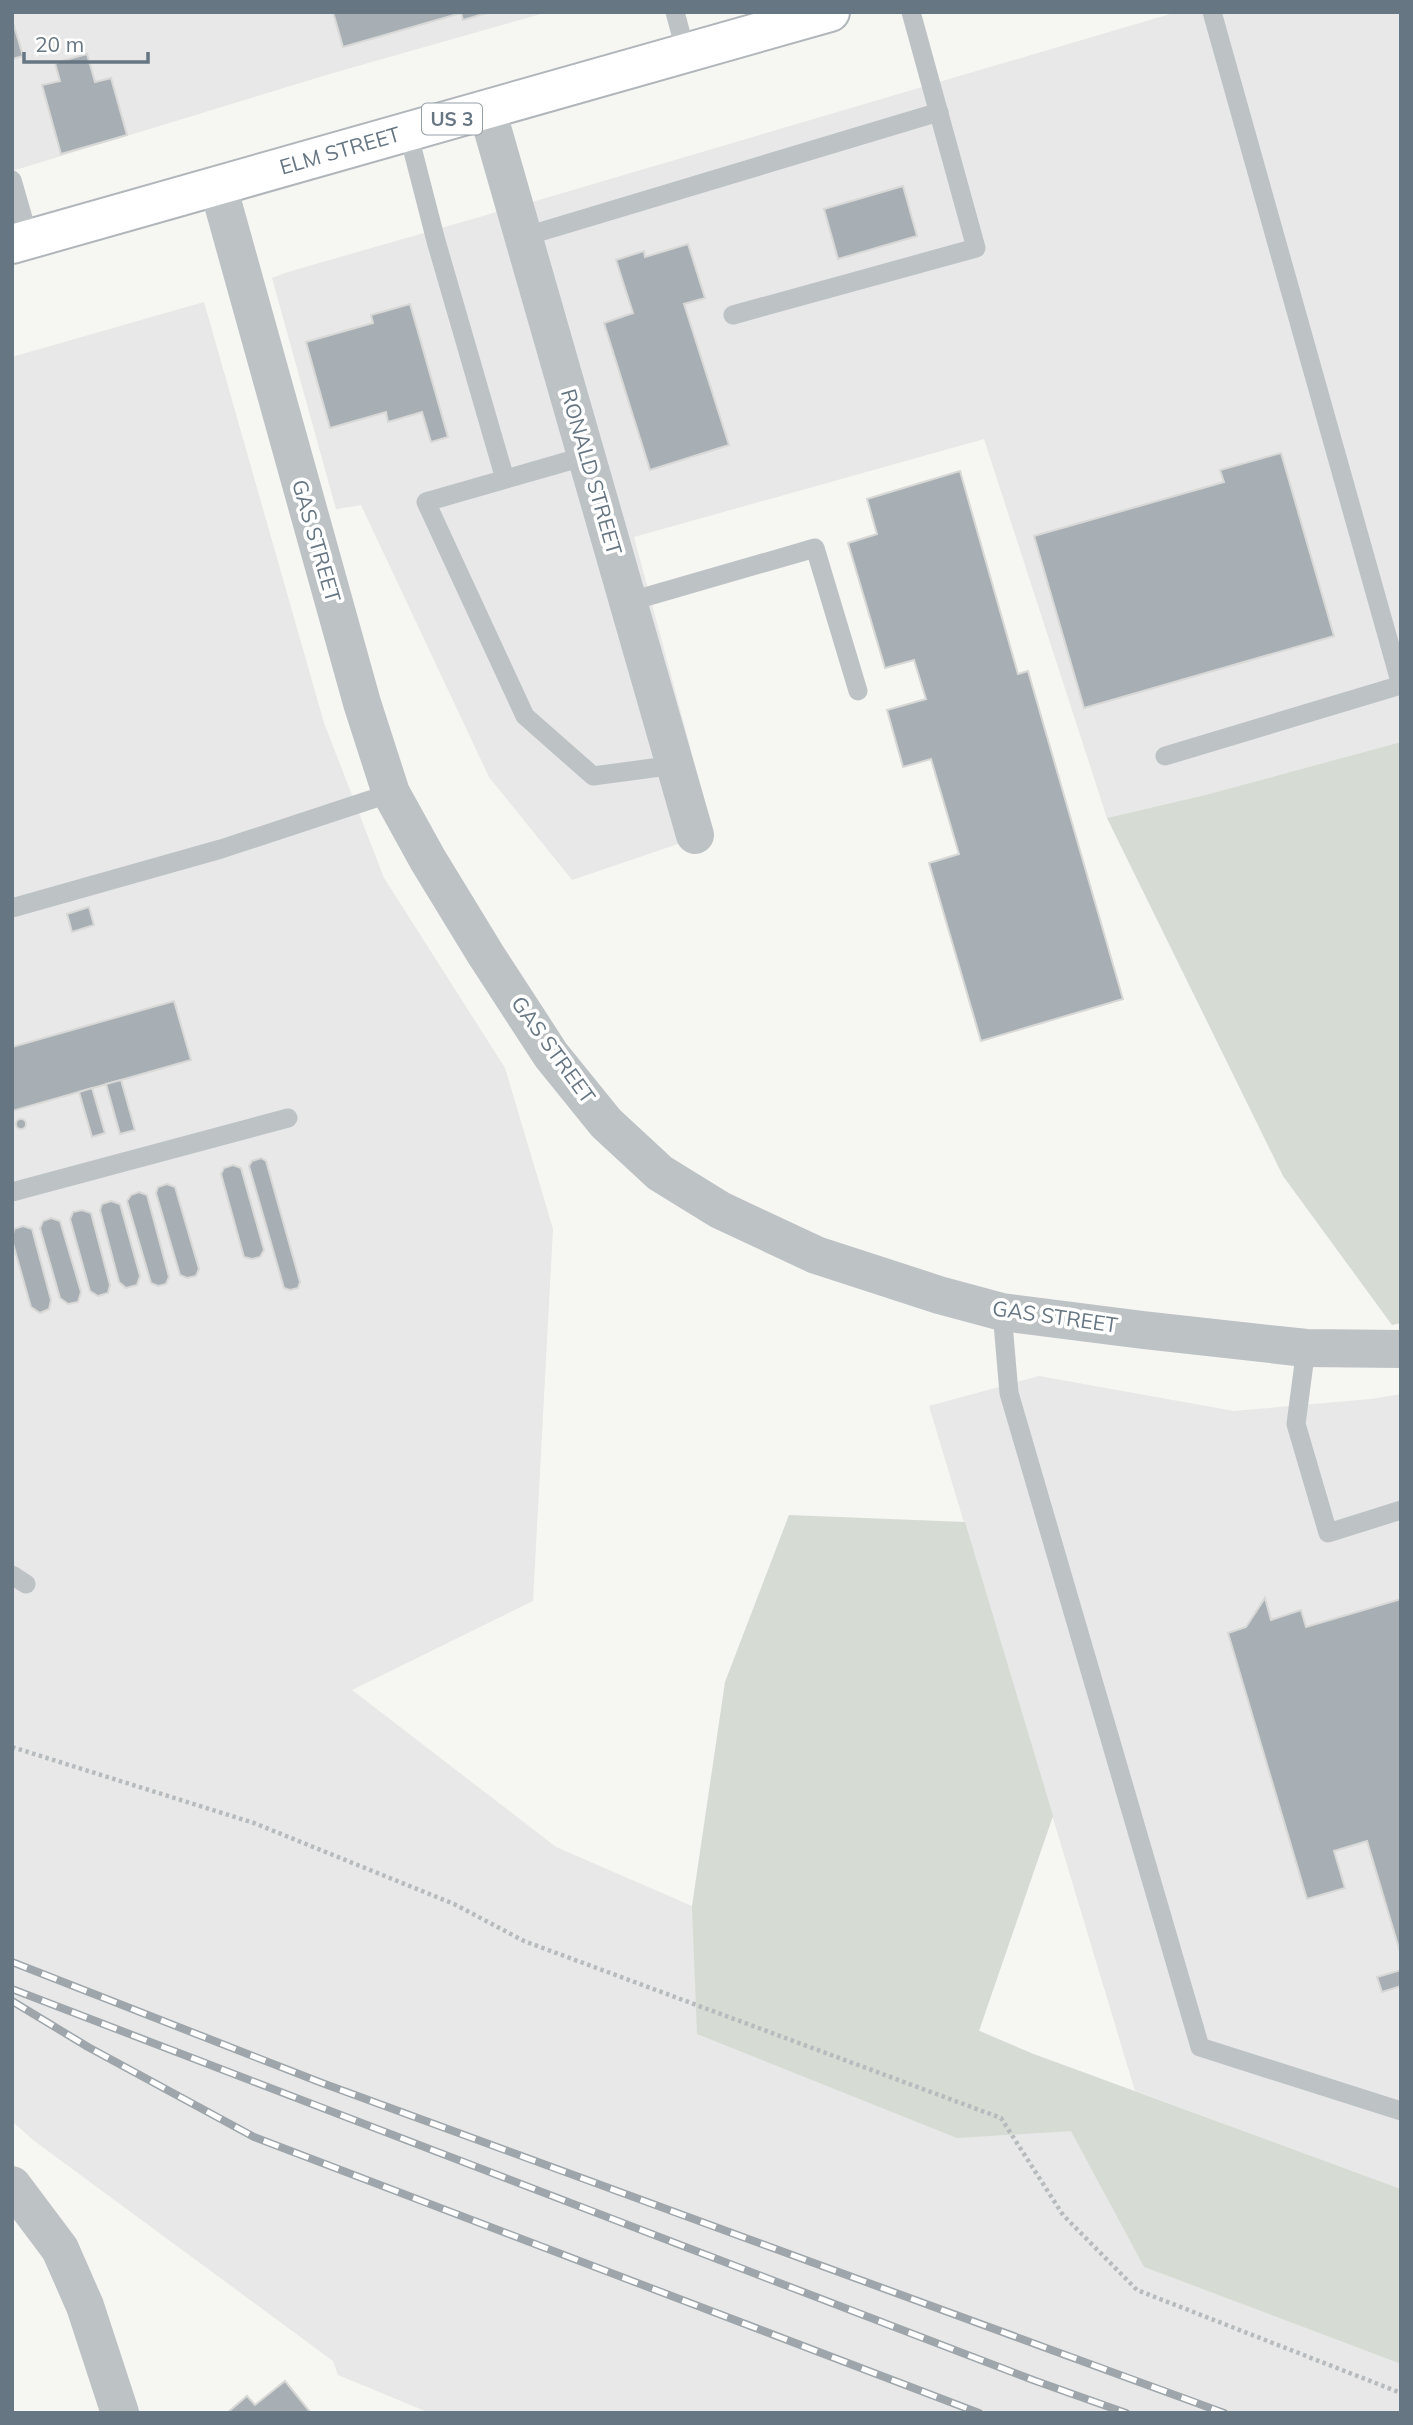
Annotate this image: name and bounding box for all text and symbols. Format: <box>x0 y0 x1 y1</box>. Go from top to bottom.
scale bar <box>24 21 149 65</box>
text: 20 m <box>35 31 84 57</box>
road number: US 3 <box>422 104 482 134</box>
street label: ELM STREET <box>276 120 403 180</box>
street label: RONALD STREET <box>556 386 628 558</box>
street label: GAS STREET <box>287 476 347 605</box>
street label: GAS STREET <box>506 991 602 1108</box>
street label: GAS STREET <box>991 1294 1120 1338</box>

